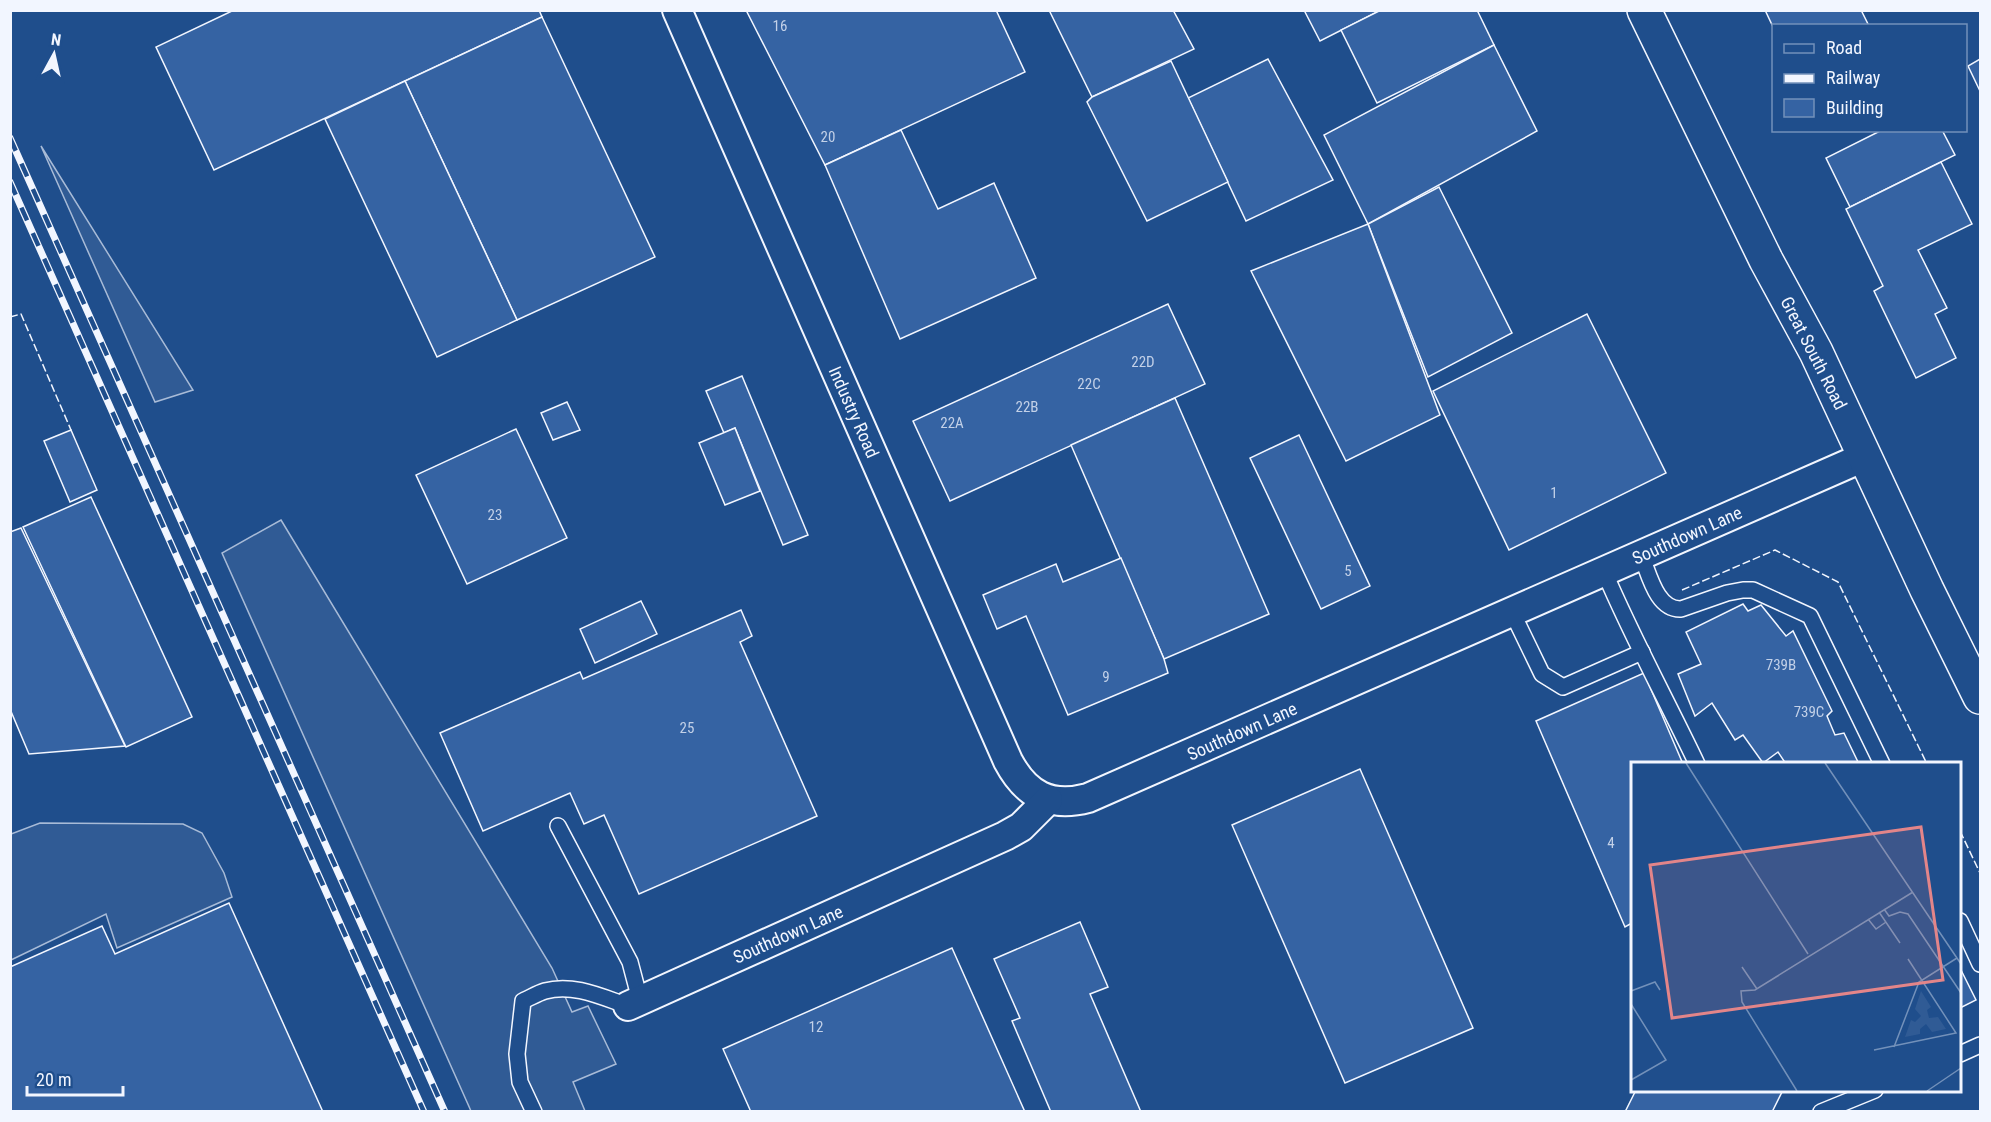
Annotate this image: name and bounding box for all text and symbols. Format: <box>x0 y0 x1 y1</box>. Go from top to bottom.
house number: 16 <box>773 17 787 35</box>
north arrow <box>24 24 84 84</box>
legend <box>1772 24 1967 132</box>
text: N <box>50 30 62 50</box>
text: Road <box>1826 37 1862 58</box>
text: Railway <box>1826 67 1881 88</box>
text: Building <box>1826 97 1883 118</box>
house number: 20 <box>821 128 835 146</box>
street label: Great South Road <box>1777 293 1851 413</box>
house number: 22D <box>1131 353 1155 371</box>
street label: Industry Road <box>825 363 883 461</box>
house number: 22C <box>1077 375 1101 393</box>
house number: 22B <box>1016 398 1039 416</box>
house number: 22A <box>940 414 964 432</box>
house number: 1 <box>1550 484 1558 502</box>
street label: Southdown Lane <box>1629 501 1745 569</box>
house number: 23 <box>488 506 502 524</box>
house number: 5 <box>1344 562 1352 580</box>
house number: 739B <box>1766 656 1796 674</box>
house number: 9 <box>1102 668 1110 686</box>
street label: Southdown Lane <box>1184 697 1300 765</box>
house number: 739C <box>1794 703 1824 721</box>
house number: 25 <box>680 719 694 737</box>
inset map <box>1631 762 1961 1092</box>
house number: 4 <box>1607 834 1615 852</box>
street label: Southdown Lane <box>730 900 846 968</box>
house number: 12 <box>809 1018 823 1036</box>
scale bar <box>27 1059 123 1097</box>
text: 20 m <box>36 1069 71 1090</box>

